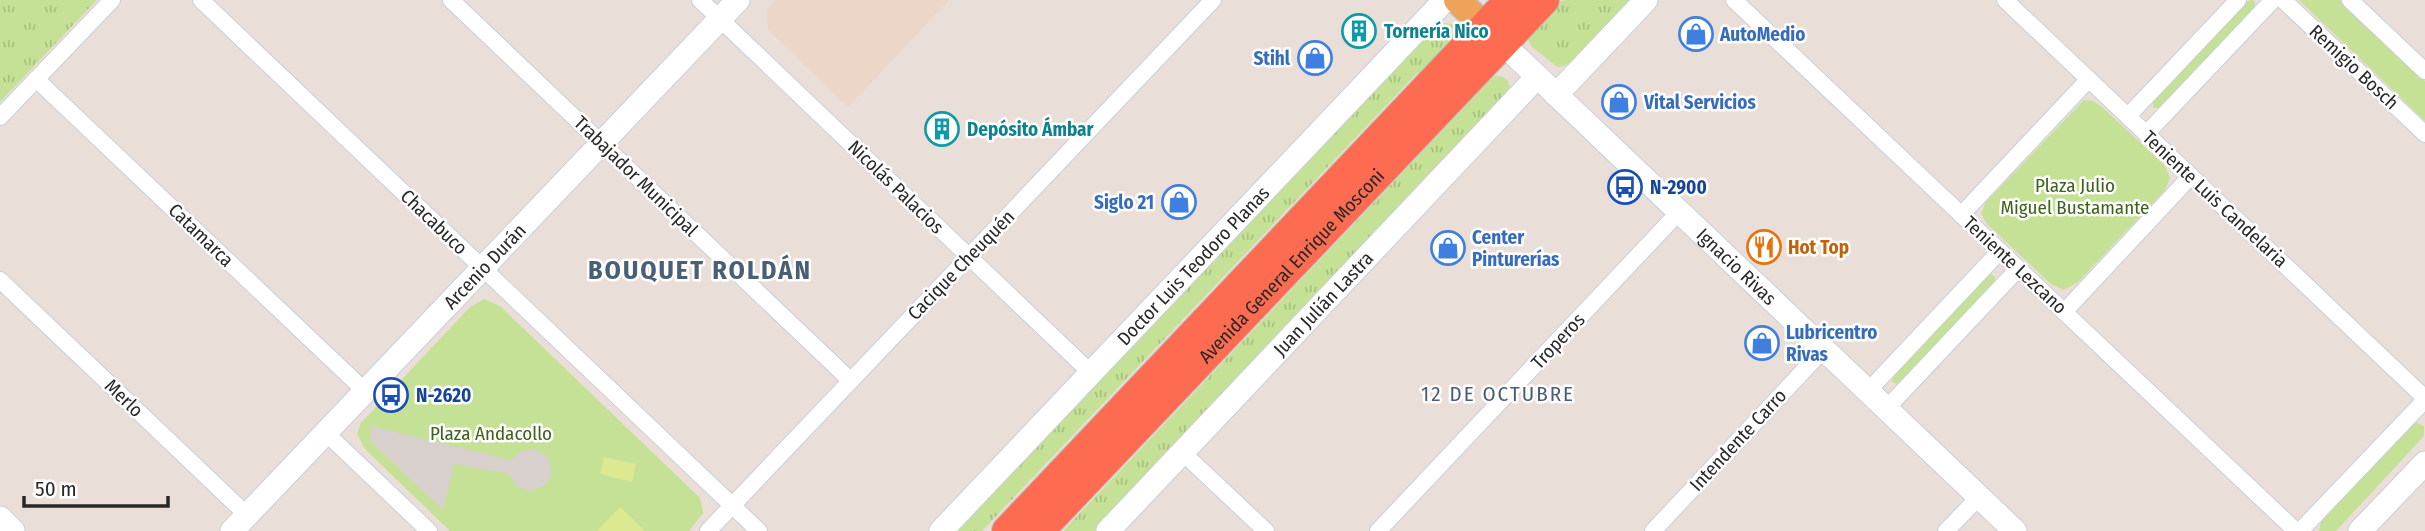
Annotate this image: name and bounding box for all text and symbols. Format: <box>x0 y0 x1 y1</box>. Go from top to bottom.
building icon: Tornería Nico <box>1340 12 1378 50</box>
shop icon: AutoMedio <box>1677 15 1715 53</box>
place label: Tornería Nico <box>1384 20 1489 43</box>
street label: Remigio Bosch <box>2305 20 2403 114</box>
place label: AutoMedio <box>1719 23 1805 46</box>
shop icon: Stihl <box>1296 39 1334 77</box>
place label: Stihl <box>1253 47 1291 70</box>
shop icon: Vital Servicios <box>1600 83 1638 121</box>
place label: Vital Servicios <box>1643 91 1756 114</box>
building icon: Depósito Ámbar <box>923 110 961 148</box>
street label: Trabajador Municipal <box>569 111 703 241</box>
place label: Depósito Ámbar <box>967 116 1095 141</box>
street label: Teniente Luis Candelaria <box>2138 126 2292 272</box>
street label: Nicolás Palacios <box>843 136 949 238</box>
street label: Avenida General Enrique Mosconi <box>1194 164 1389 368</box>
bus stop icon: N-2900 <box>1606 168 1644 206</box>
park label: Plaza Julio Miguel Bustamante <box>2001 174 2149 219</box>
place label: N-2900 <box>1650 176 1707 199</box>
street label: Doctor Luis Teodoro Planas <box>1112 181 1274 350</box>
shop icon: Siglo 21 <box>1160 183 1198 221</box>
street label: Chacabuco <box>396 185 472 259</box>
place label: Siglo 21 <box>1094 191 1154 214</box>
street label: Catamarca <box>164 198 238 272</box>
street label: Cacique Cheuquén <box>903 205 1019 325</box>
street label: Teniente Lezcano <box>1959 211 2071 319</box>
street label: Arcenio Durán <box>439 219 530 313</box>
street label: Ignacio Rivas <box>1692 223 1781 310</box>
place label: Center Pinturerías <box>1472 226 1560 271</box>
restaurant icon: Hot Top <box>1745 228 1783 266</box>
shop icon: Center Pinturerías <box>1429 229 1467 267</box>
place label: Hot Top <box>1788 236 1849 259</box>
street label: Juan Julián Lastra <box>1268 247 1378 360</box>
district label: BOUQUET ROLDÁN <box>588 254 812 286</box>
street label: Troperos <box>1526 308 1590 374</box>
place label: Lubricentro Rivas <box>1786 321 1877 366</box>
shop icon: Lubricentro Rivas <box>1743 324 1781 362</box>
street label: Merlo <box>100 374 148 422</box>
bus stop icon: N-2620 <box>372 376 410 414</box>
district label: 12 DE OCTUBRE <box>1421 381 1575 407</box>
place label: N-2620 <box>416 384 471 407</box>
street label: Intendente Carro <box>1685 384 1791 496</box>
park label: Plaza Andacollo <box>430 422 552 445</box>
scale bar <box>24 464 168 508</box>
text: 50 m <box>35 476 77 502</box>

